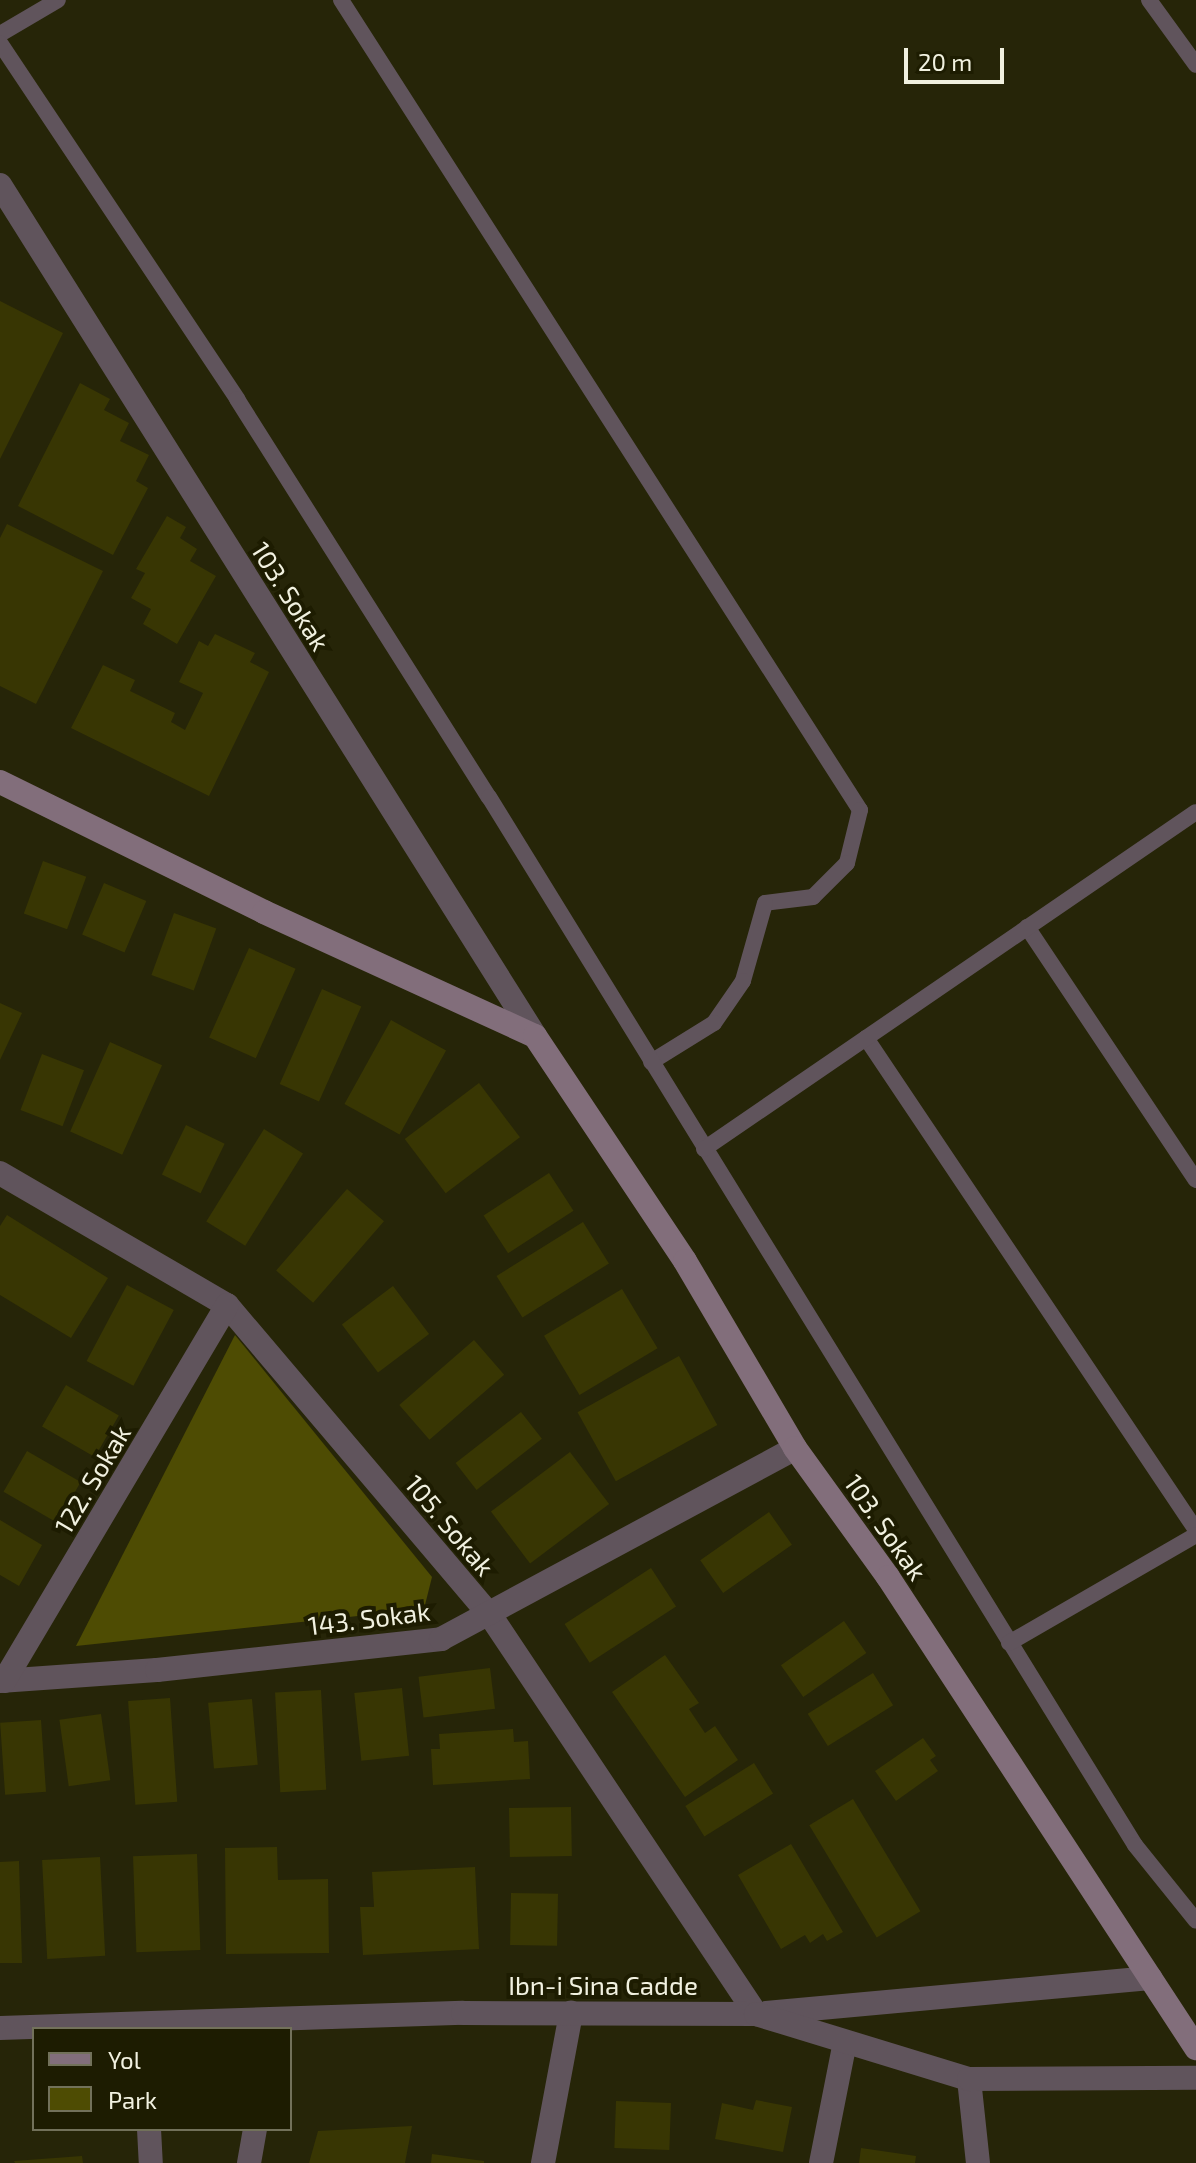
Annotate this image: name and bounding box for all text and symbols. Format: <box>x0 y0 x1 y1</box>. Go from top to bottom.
scale bar <box>908 32 1008 82</box>
text: 20 m <box>918 47 972 76</box>
street label: 103. Sokak <box>245 536 337 656</box>
street label: 122. Sokak <box>47 1419 137 1539</box>
street label: 105. Sokak <box>399 1468 501 1582</box>
street label: 103. Sokak <box>838 1468 934 1586</box>
street label: 143. Sokak <box>306 1595 432 1641</box>
street label: Ibn-i Sina Cadde <box>508 1969 698 2001</box>
legend <box>32 2027 292 2131</box>
text: Yol <box>108 2045 141 2074</box>
text: Park <box>108 2085 157 2114</box>

